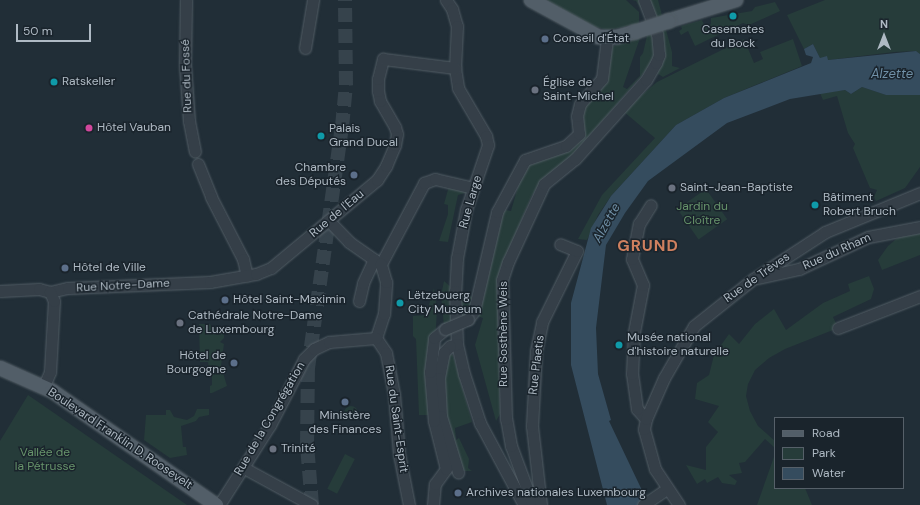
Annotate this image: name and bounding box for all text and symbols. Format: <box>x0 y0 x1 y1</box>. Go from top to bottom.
marker: Casemates du Bock <box>728 11 738 21</box>
scale bar <box>18 16 93 42</box>
north arrow <box>864 16 904 56</box>
text: N <box>880 17 888 31</box>
text: 50 m <box>23 23 52 39</box>
place label: Casemates du Bock <box>702 23 764 51</box>
place label: Conseil d'État <box>553 32 629 46</box>
marker: Conseil d'État <box>540 34 550 44</box>
street label: Rue du Fossé <box>179 39 195 113</box>
water label: Alzette <box>871 66 913 82</box>
place label: Ratskeller <box>62 75 115 89</box>
place label: Église de Saint-Michel <box>543 76 614 104</box>
marker: Ratskeller <box>49 77 59 87</box>
marker: Église de Saint-Michel <box>530 85 540 95</box>
place label: Hôtel Vauban <box>97 121 171 135</box>
place label: Palais Grand Ducal <box>329 122 398 150</box>
marker: Hôtel Vauban <box>84 123 94 133</box>
marker: Palais Grand Ducal <box>316 131 326 141</box>
place label: Chambre des Députés <box>276 161 346 189</box>
marker: Chambre des Députés <box>349 170 359 180</box>
street label: Rue Large <box>457 174 485 230</box>
place label: Saint-Jean-Baptiste <box>680 181 793 195</box>
marker: Saint-Jean-Baptiste <box>667 183 677 193</box>
street label: Rue de l'Eau <box>307 187 367 241</box>
place label: Bâtiment Robert Bruch <box>823 191 896 219</box>
park label: Jardin du Cloître <box>676 200 728 228</box>
marker: Bâtiment Robert Bruch <box>810 200 820 210</box>
water label: Alzette <box>590 201 624 245</box>
street label: Rue du Rham <box>801 231 873 273</box>
district label: GRUND <box>617 236 679 256</box>
street label: Rue de Trèves <box>721 250 793 306</box>
place label: Hôtel de Ville <box>73 261 146 275</box>
marker: Hôtel de Ville <box>60 263 70 273</box>
street label: Rue Notre-Dame <box>76 276 170 296</box>
street label: Rue Sosthène Weis <box>497 281 511 387</box>
place label: Lëtzebuerg City Museum <box>408 289 481 317</box>
place label: Hôtel Saint-Maximin <box>233 293 346 307</box>
marker: Hôtel Saint-Maximin <box>220 295 230 305</box>
marker: Lëtzebuerg City Museum <box>395 298 405 308</box>
place label: Cathédrale Notre-Dame de Luxembourg <box>188 309 322 337</box>
marker: Cathédrale Notre-Dame de Luxembourg <box>175 318 185 328</box>
place label: Musée national d'histoire naturelle <box>627 331 729 359</box>
street label: Rue Plaetis <box>526 334 548 396</box>
marker: Musée national d'histoire naturelle <box>614 340 624 350</box>
place label: Hôtel de Bourgogne <box>167 349 226 377</box>
marker: Hôtel de Bourgogne <box>229 358 239 368</box>
street label: Rue de la Congrégation <box>232 360 308 478</box>
street label: Rue du Saint-Esprit <box>381 364 411 474</box>
street label: Boulevard Franklin D. Roosevelt <box>45 385 195 493</box>
marker: Ministère des Finances <box>340 397 350 407</box>
place label: Ministère des Finances <box>309 409 381 437</box>
legend <box>774 417 904 489</box>
text: Road <box>812 425 840 441</box>
place label: Trinité <box>281 442 315 456</box>
marker: Trinité <box>268 444 278 454</box>
text: Park <box>812 445 836 461</box>
park label: Vallée de la Pétrusse <box>15 446 75 474</box>
text: Water <box>812 465 845 481</box>
place label: Archives nationales Luxembourg <box>466 486 646 500</box>
marker: Archives nationales Luxembourg <box>453 488 463 498</box>

